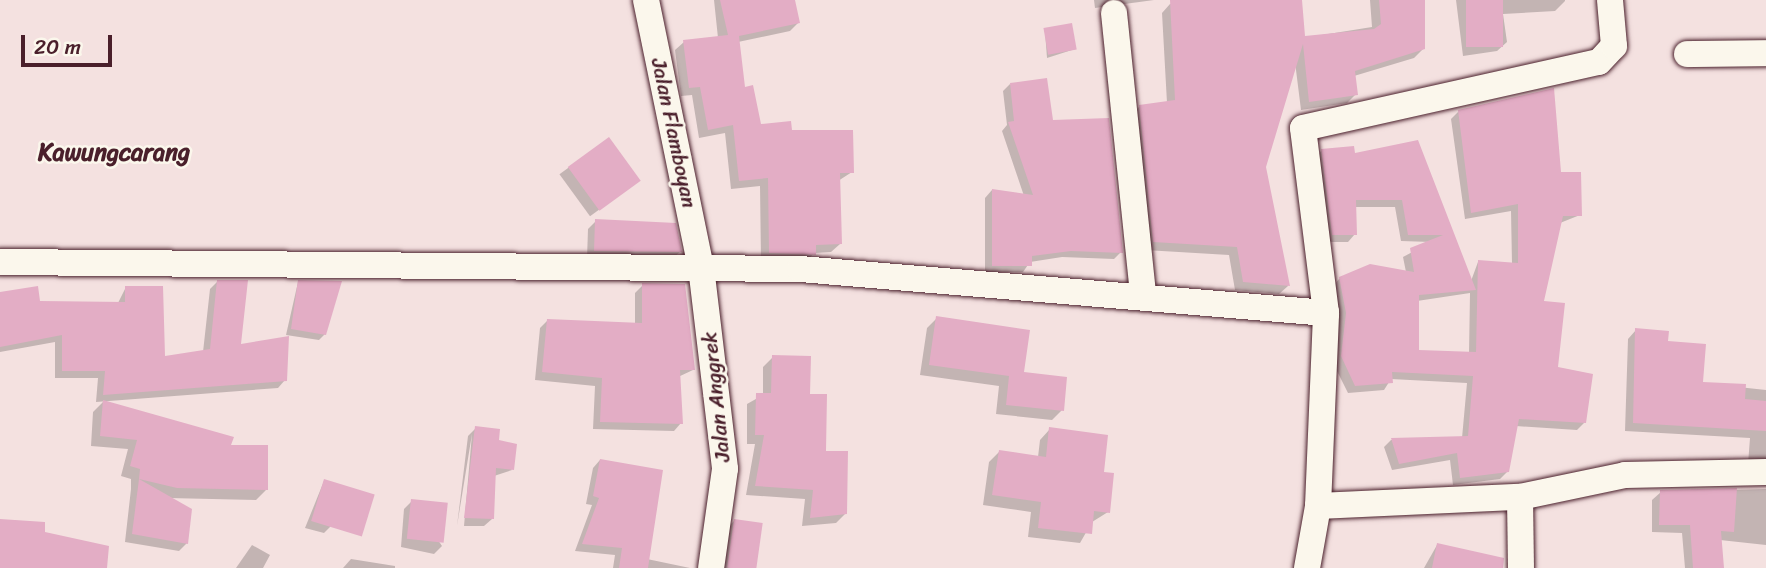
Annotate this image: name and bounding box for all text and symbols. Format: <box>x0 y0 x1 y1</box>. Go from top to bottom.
scale bar <box>24 21 116 65</box>
text: 20 m <box>34 28 81 66</box>
street label: Jalan Flamboyan <box>646 56 702 210</box>
district label: Kawungcarang <box>38 139 190 167</box>
street label: Jalan Anggrek <box>697 331 735 463</box>

